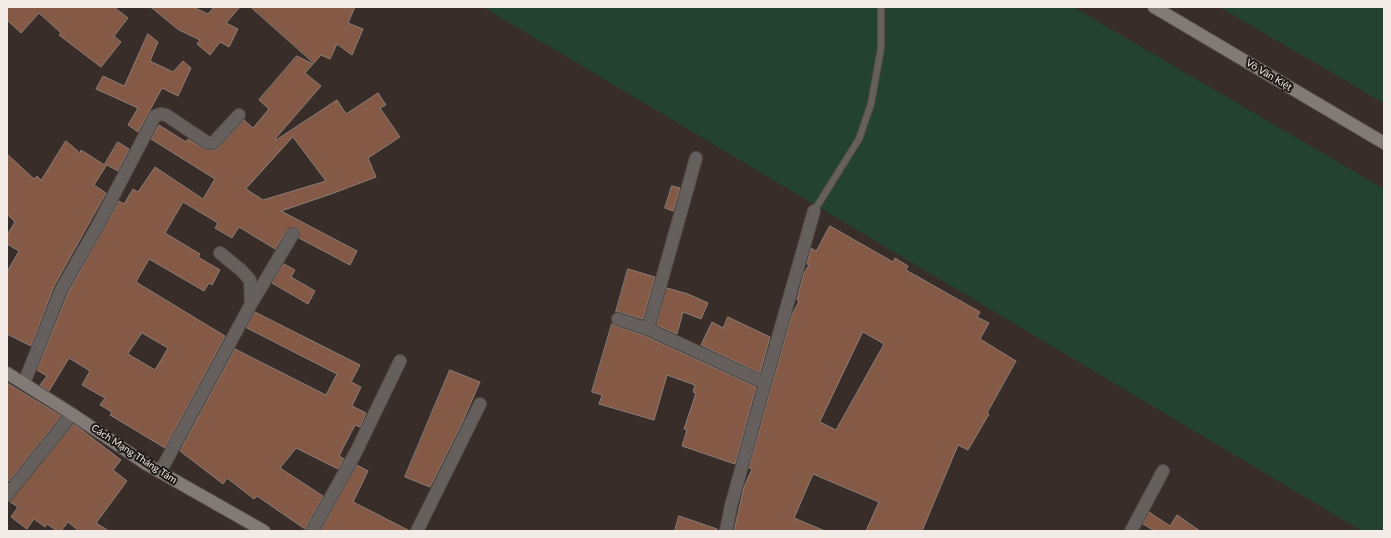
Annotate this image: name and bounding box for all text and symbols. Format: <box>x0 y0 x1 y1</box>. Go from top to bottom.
street label: Võ Văn Kiệt <box>1244 57 1294 93</box>
street label: Cách Mạng Tháng Tám <box>89 422 179 486</box>

